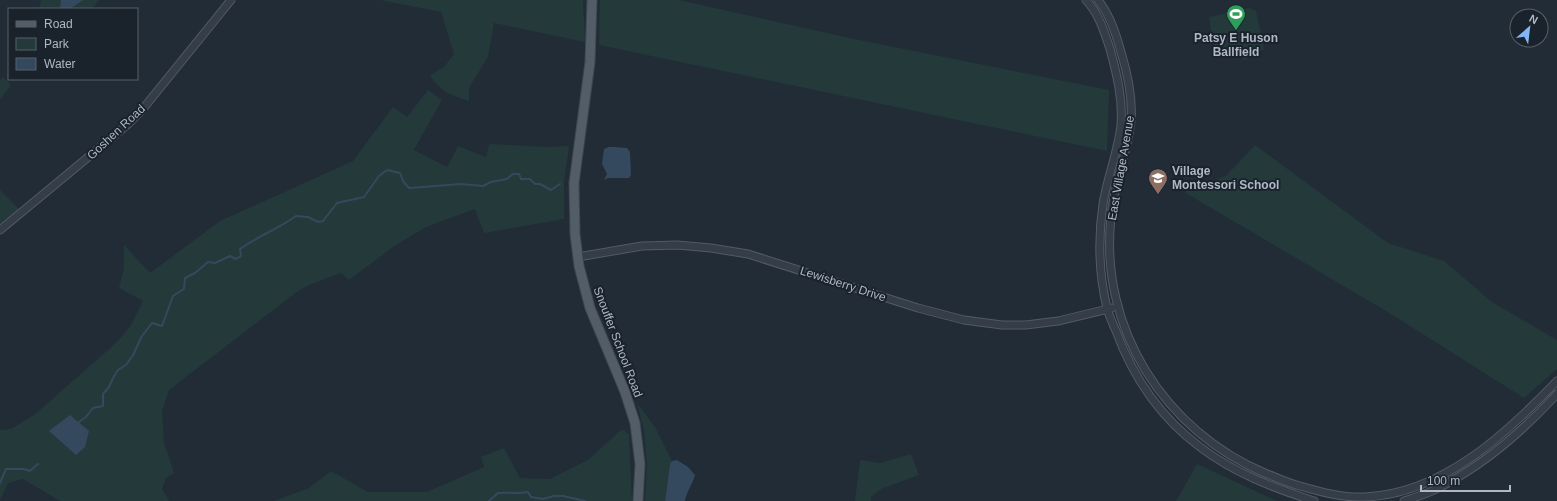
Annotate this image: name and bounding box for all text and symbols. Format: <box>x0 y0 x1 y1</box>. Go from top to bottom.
sports icon: Patsy E Huson Ballfield <box>1225 3 1247 31</box>
legend <box>8 8 138 80</box>
north arrow <box>1509 8 1549 48</box>
text: N <box>1527 12 1540 26</box>
text: Road <box>44 17 73 31</box>
place label: Patsy E Huson Ballfield <box>1194 31 1278 59</box>
text: Park <box>44 37 70 51</box>
text: Water <box>44 57 76 71</box>
street label: Goshen Road <box>84 102 148 162</box>
street label: East Village Avenue <box>1105 114 1137 222</box>
place label: Village Montessori School <box>1172 164 1279 192</box>
school or university icon: Village Montessori School <box>1147 167 1169 195</box>
street label: Lewisberry Drive <box>798 264 888 305</box>
street label: Snouffer School Road <box>590 285 646 399</box>
scale bar <box>1421 467 1510 493</box>
text: 100 m <box>1427 474 1460 488</box>

